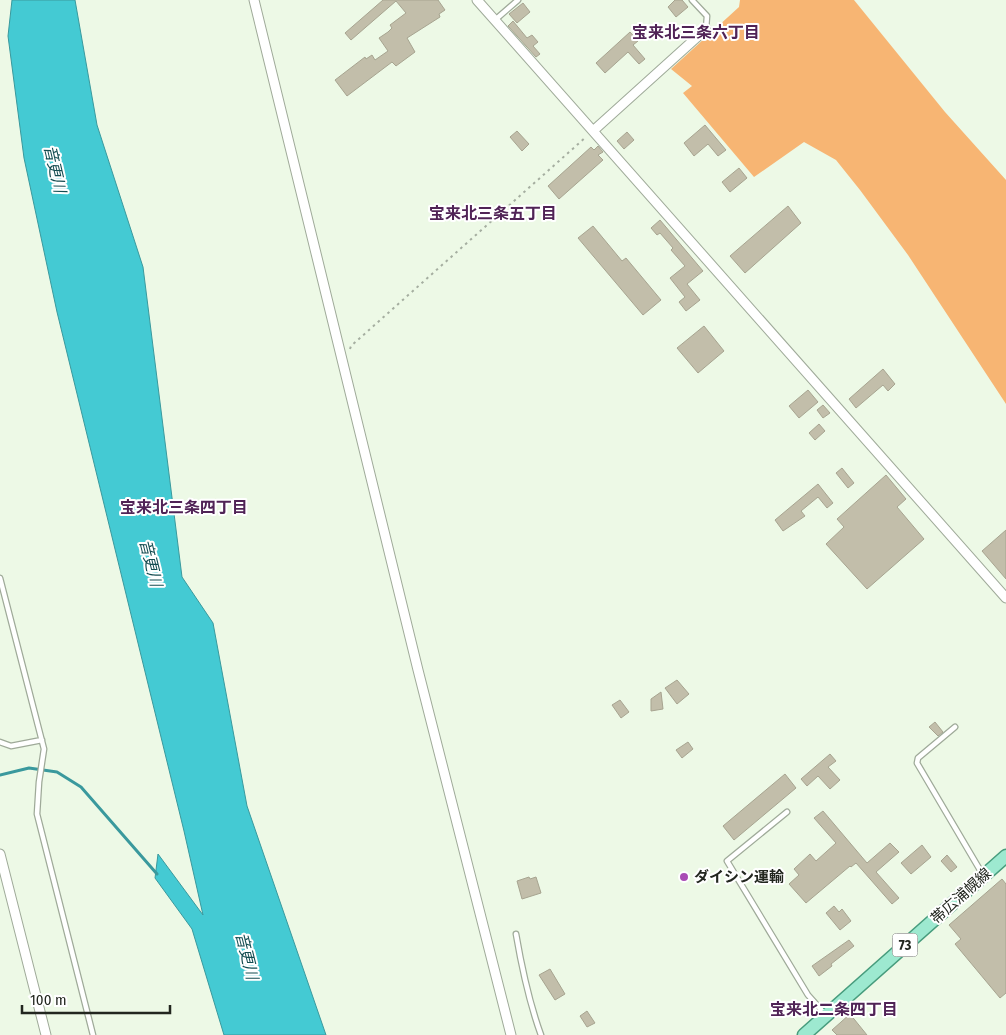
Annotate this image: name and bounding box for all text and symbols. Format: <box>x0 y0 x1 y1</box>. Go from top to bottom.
district label: 宝来北三条六丁目 <box>632 23 760 42</box>
water label: 音更川 <box>40 143 70 196</box>
district label: 宝来北三条五丁目 <box>429 204 557 223</box>
district label: 宝来北三条四丁目 <box>120 498 248 517</box>
water label: 音更川 <box>136 537 167 591</box>
street label: 帯広浦幌線 <box>927 864 995 928</box>
place label: ダイシン運輸 <box>694 868 784 886</box>
marker: ダイシン運輸 <box>678 871 690 883</box>
water label: 音更川 <box>232 930 263 984</box>
road number: 73 <box>892 934 918 956</box>
scale bar <box>22 982 170 1014</box>
text: 100 m <box>30 991 67 1009</box>
district label: 宝来北二条四丁目 <box>770 1000 898 1019</box>

